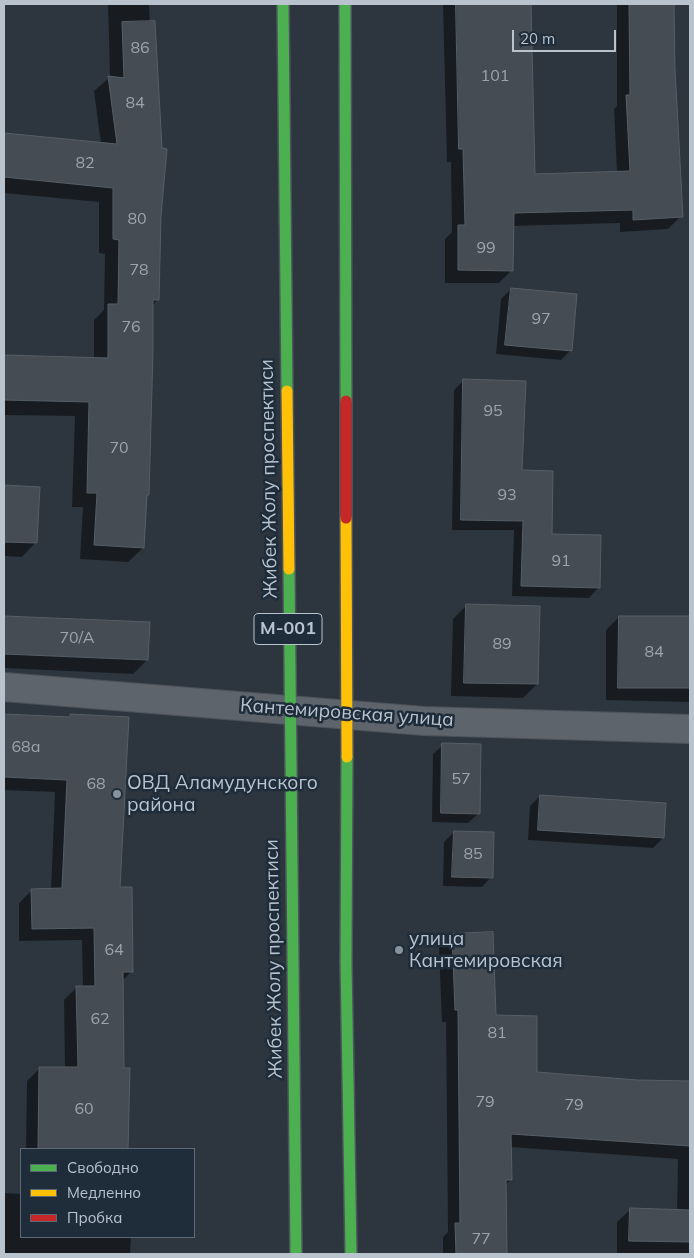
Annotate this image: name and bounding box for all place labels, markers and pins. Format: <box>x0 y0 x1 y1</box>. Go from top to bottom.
place label: ОВД Аламудунского района <box>127 772 318 816</box>
marker: ОВД Аламудунского района <box>111 788 123 800</box>
place label: улица Кантемировская <box>409 928 563 972</box>
marker: улица Кантемировская <box>393 944 405 956</box>

